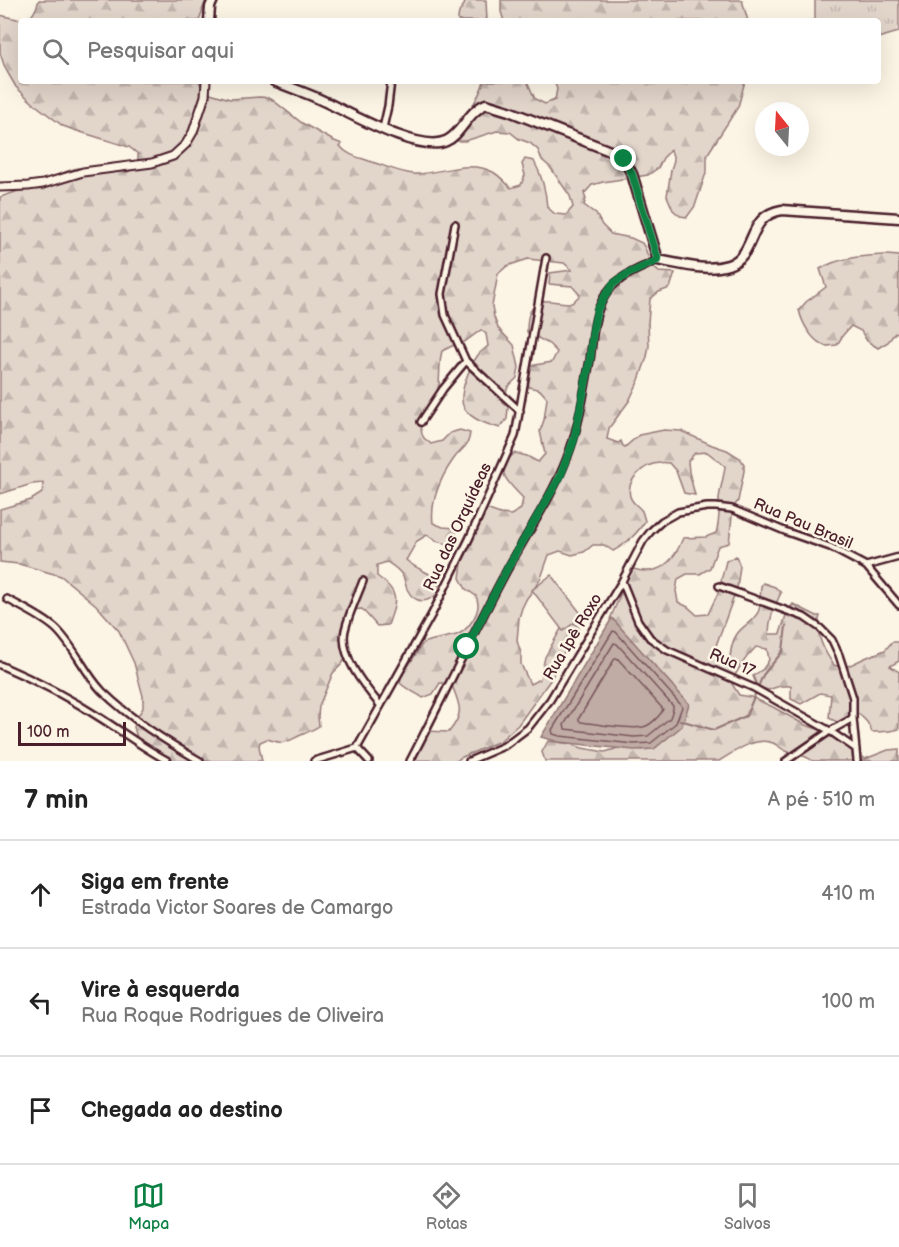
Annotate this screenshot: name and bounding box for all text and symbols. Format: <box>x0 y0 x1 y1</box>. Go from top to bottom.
search box <box>18 18 881 84</box>
icon: search <box>39 35 72 68</box>
text: Pesquisar aqui <box>87 38 234 65</box>
north arrow <box>755 102 809 156</box>
route end <box>610 145 636 171</box>
street label: Rua das Orquídeas <box>420 460 496 594</box>
street label: Rua Pau Brasil <box>750 495 856 553</box>
street label: Rua Ipê Roxo <box>540 590 606 684</box>
route start <box>453 633 479 659</box>
street label: Rua 17 <box>706 645 758 681</box>
scale bar <box>18 719 126 746</box>
text: 100 m <box>27 723 70 742</box>
text: 7 min <box>24 785 88 816</box>
text: A pé · 510 m <box>768 788 875 812</box>
text: Siga em frente <box>81 869 229 896</box>
icon: ahead <box>24 878 57 911</box>
text: 410 m <box>821 882 875 906</box>
text: Estrada Victor Soares de Camargo <box>81 896 393 920</box>
text: Vire à esquerda <box>81 977 240 1004</box>
icon: left <box>24 986 57 1019</box>
text: 100 m <box>822 990 875 1014</box>
text: Rua Roque Rodrigues de Oliveira <box>81 1004 384 1028</box>
icon: arrive <box>24 1094 57 1127</box>
text: Chegada ao destino <box>81 1097 283 1124</box>
tab: Mapa <box>128 1179 169 1234</box>
tab: Rotas <box>426 1179 468 1234</box>
tab: Salvos <box>724 1179 771 1234</box>

